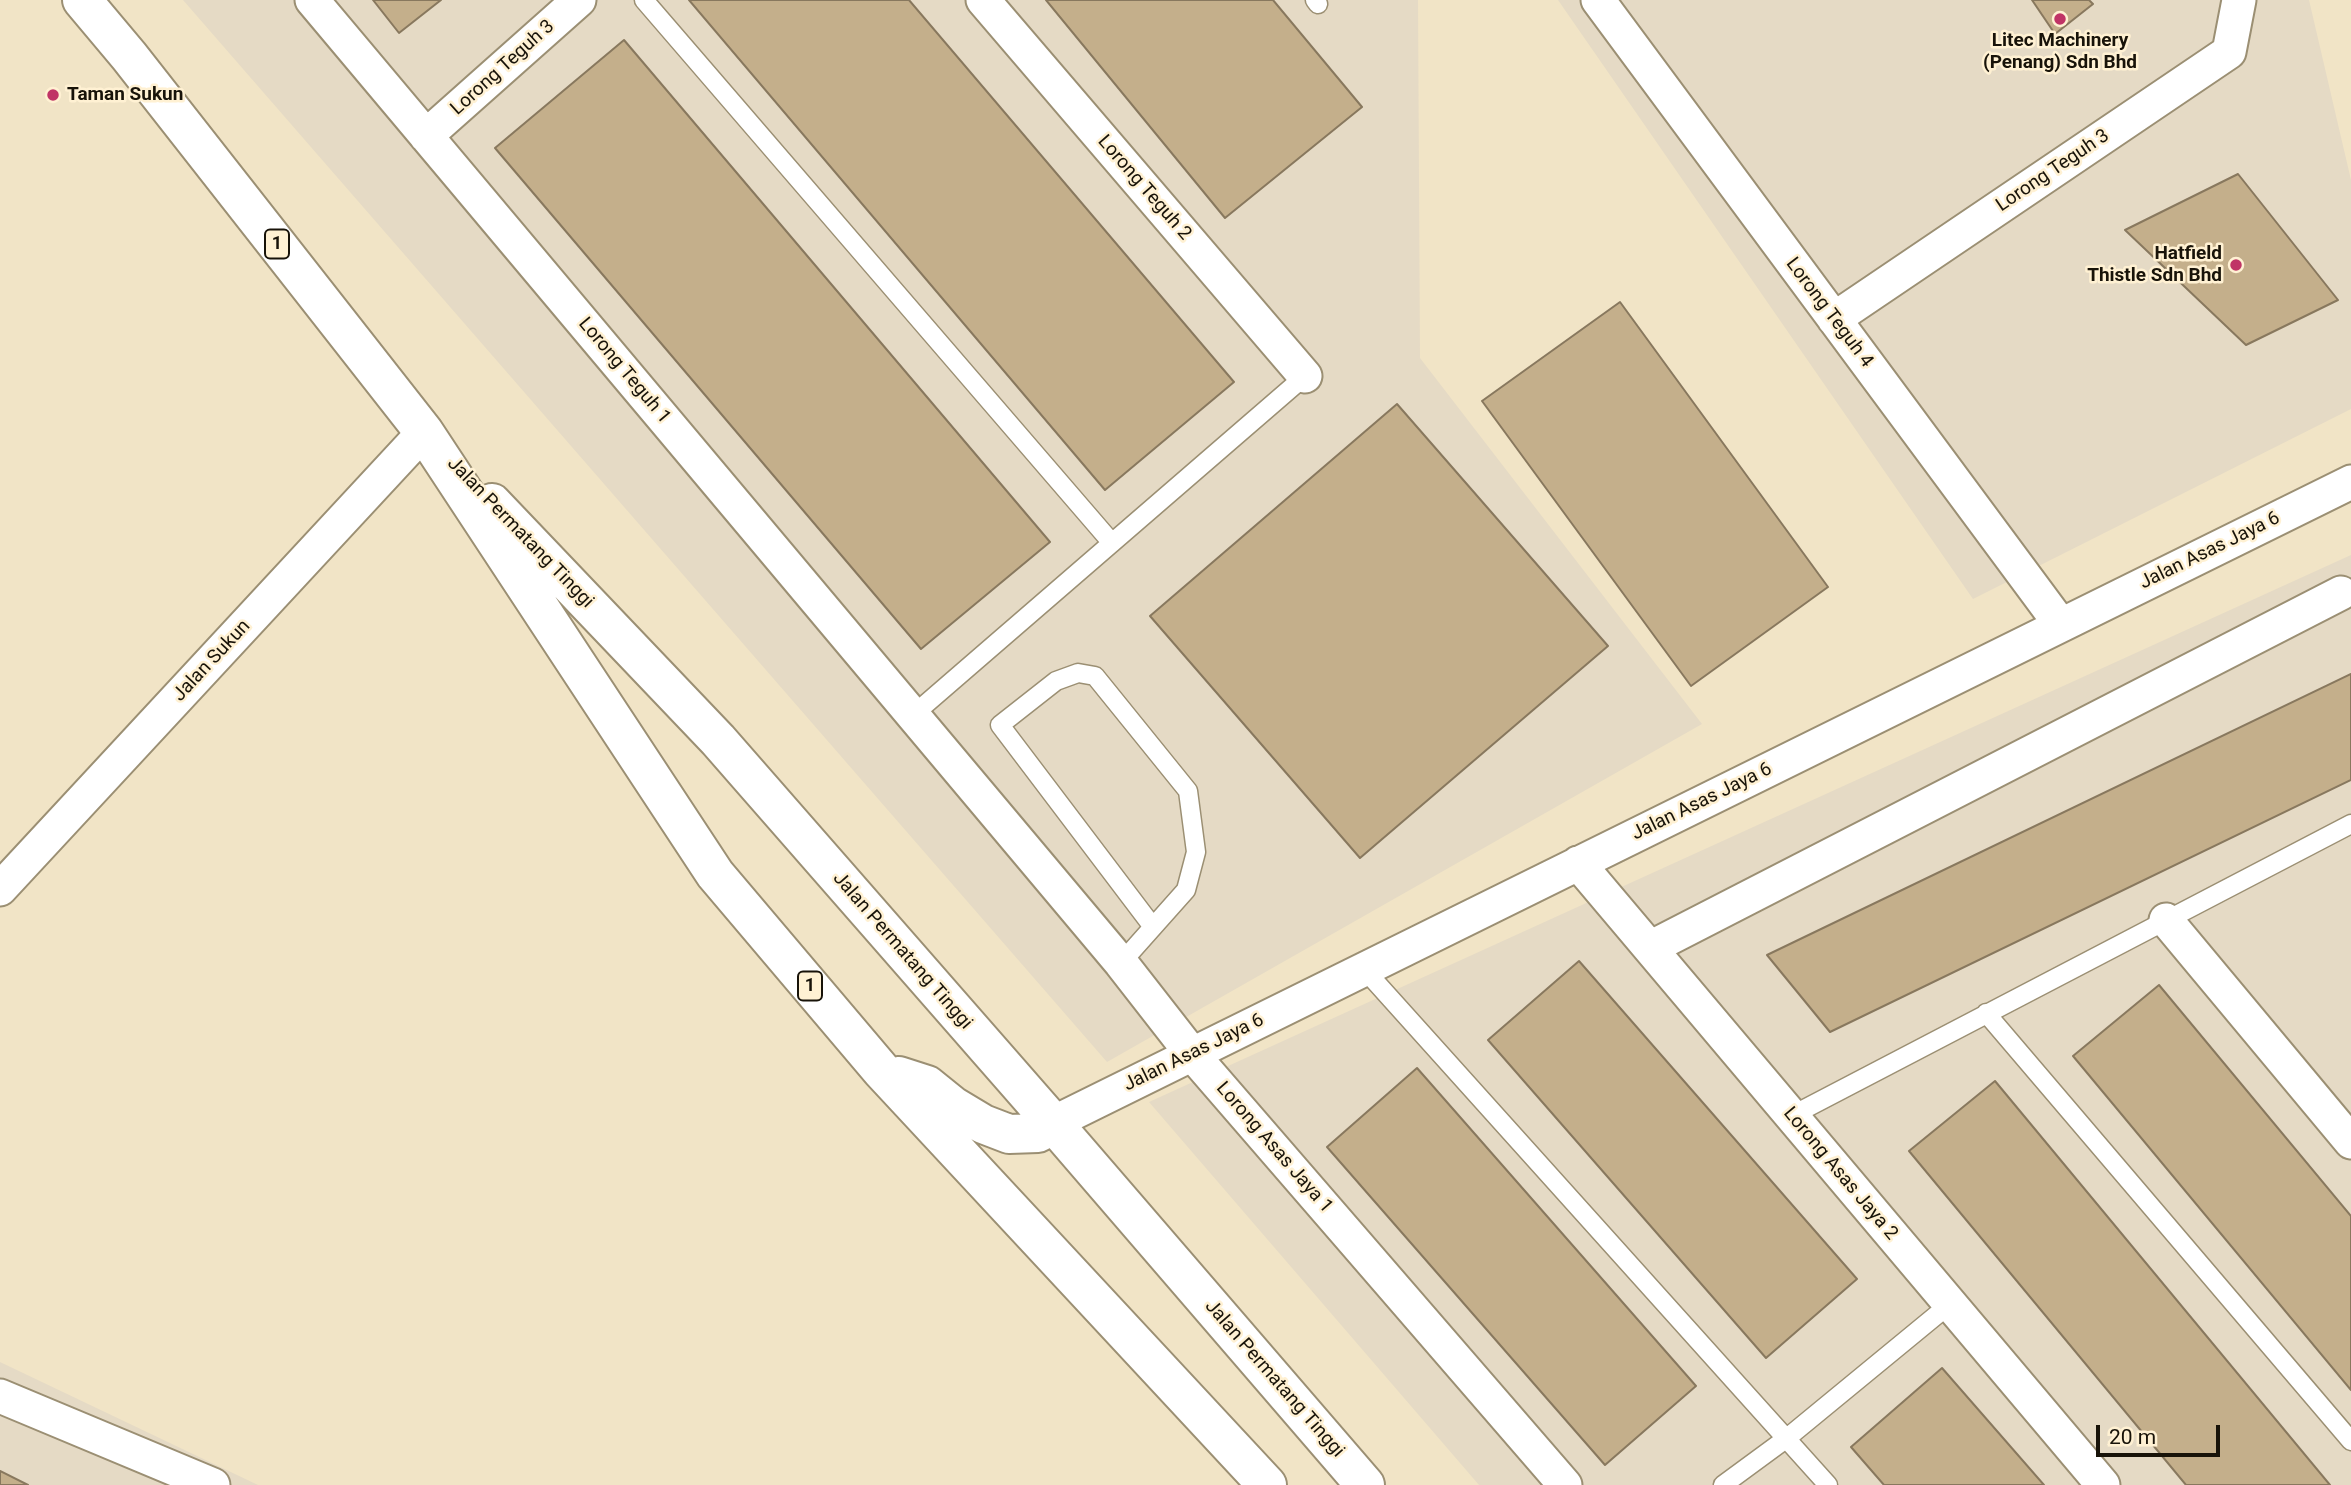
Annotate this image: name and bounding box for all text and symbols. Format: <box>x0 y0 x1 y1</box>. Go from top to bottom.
marker: Litec Machinery (Penang) Sdn Bhd <box>2052 11 2068 27</box>
street label: Lorong Teguh 3 <box>447 16 559 120</box>
place label: Litec Machinery (Penang) Sdn Bhd <box>1983 30 2137 74</box>
place label: Taman Sukun <box>67 84 183 106</box>
marker: Taman Sukun <box>45 87 61 103</box>
street label: Lorong Teguh 3 <box>1992 125 2114 217</box>
street label: Lorong Teguh 2 <box>1092 131 1196 245</box>
road number: 1 <box>265 230 289 258</box>
place label: Hatfield Thistle Sdn Bhd <box>2087 243 2222 287</box>
street label: Lorong Teguh 4 <box>1780 254 1878 372</box>
marker: Hatfield Thistle Sdn Bhd <box>2228 257 2244 273</box>
street label: Lorong Teguh 1 <box>573 313 675 429</box>
street label: Jalan Permatang Tinggi <box>442 453 598 613</box>
street label: Jalan Asas Jaya 6 <box>2136 507 2284 595</box>
street label: Jalan Sukun <box>168 615 256 707</box>
street label: Jalan Asas Jaya 6 <box>1628 758 1776 846</box>
street label: Jalan Permatang Tinggi <box>827 868 977 1034</box>
road number: 1 <box>798 972 822 1001</box>
street label: Jalan Asas Jaya 6 <box>1120 1009 1268 1097</box>
street label: Lorong Asas Jaya 1 <box>1211 1078 1337 1218</box>
street label: Lorong Asas Jaya 2 <box>1778 1103 1902 1245</box>
street label: Jalan Permatang Tinggi <box>1199 1296 1349 1462</box>
scale bar <box>2099 1412 2223 1456</box>
text: 20 m <box>2109 1425 2156 1449</box>

